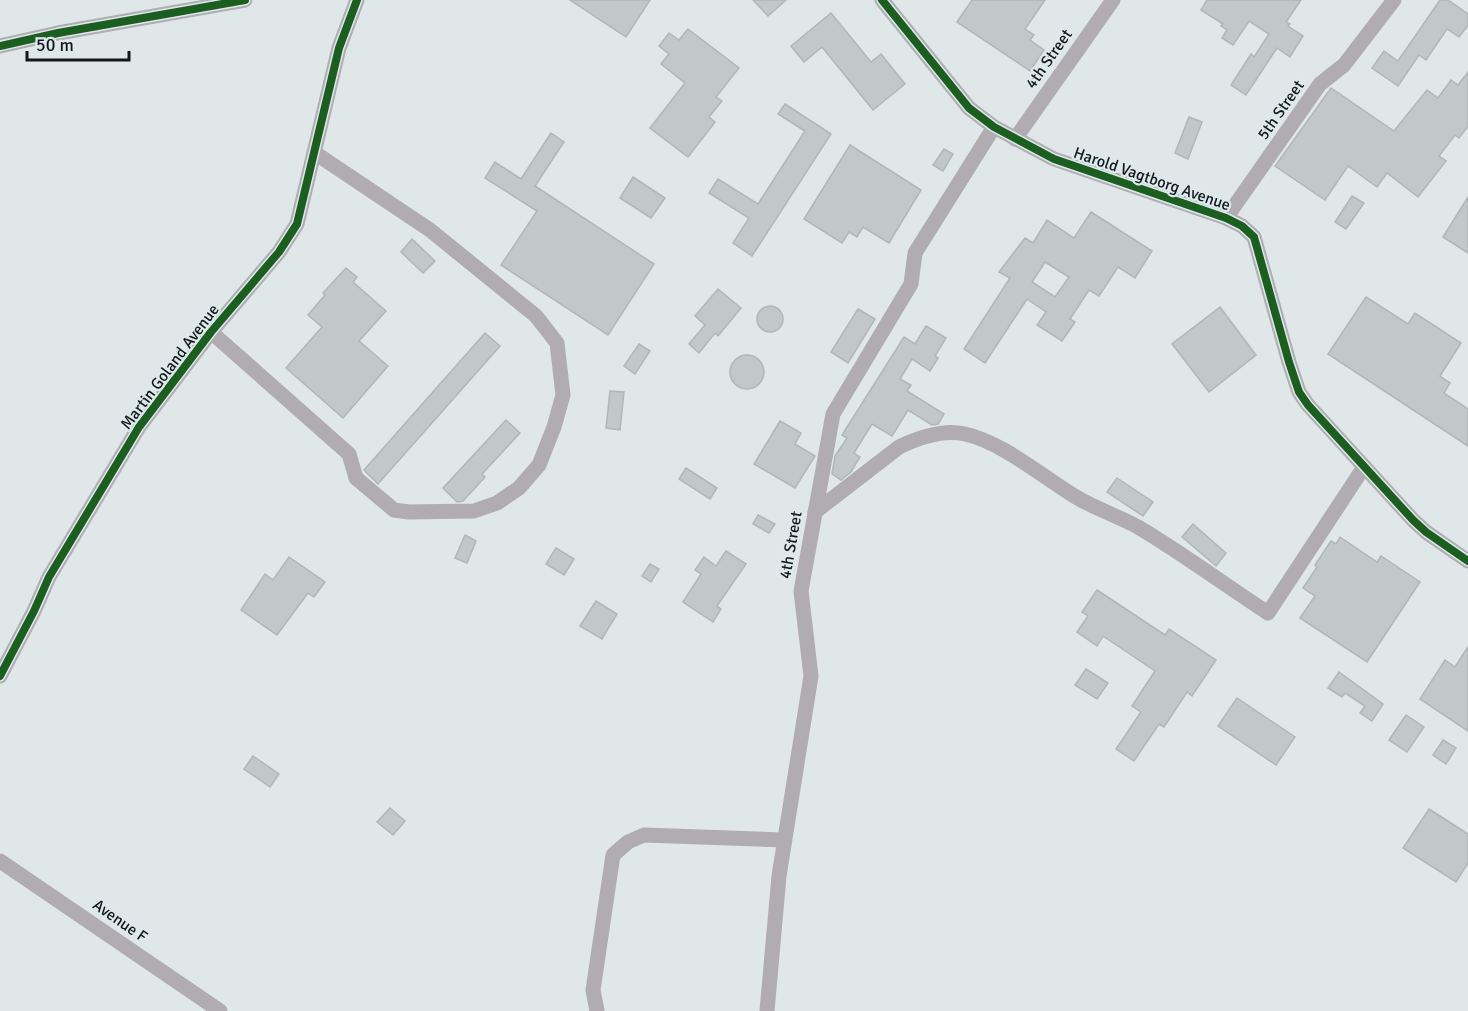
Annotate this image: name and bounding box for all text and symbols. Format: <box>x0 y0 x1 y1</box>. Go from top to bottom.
scale bar <box>27 24 129 62</box>
street label: 4th Street <box>1021 25 1077 93</box>
text: 50 m <box>36 34 74 56</box>
street label: 5th Street <box>1253 76 1309 144</box>
street label: Harold Vagtborg Avenue <box>1071 143 1233 215</box>
street label: Martin Goland Avenue <box>116 300 224 434</box>
street label: 4th Street <box>775 509 807 580</box>
street label: Avenue F <box>89 895 151 947</box>

